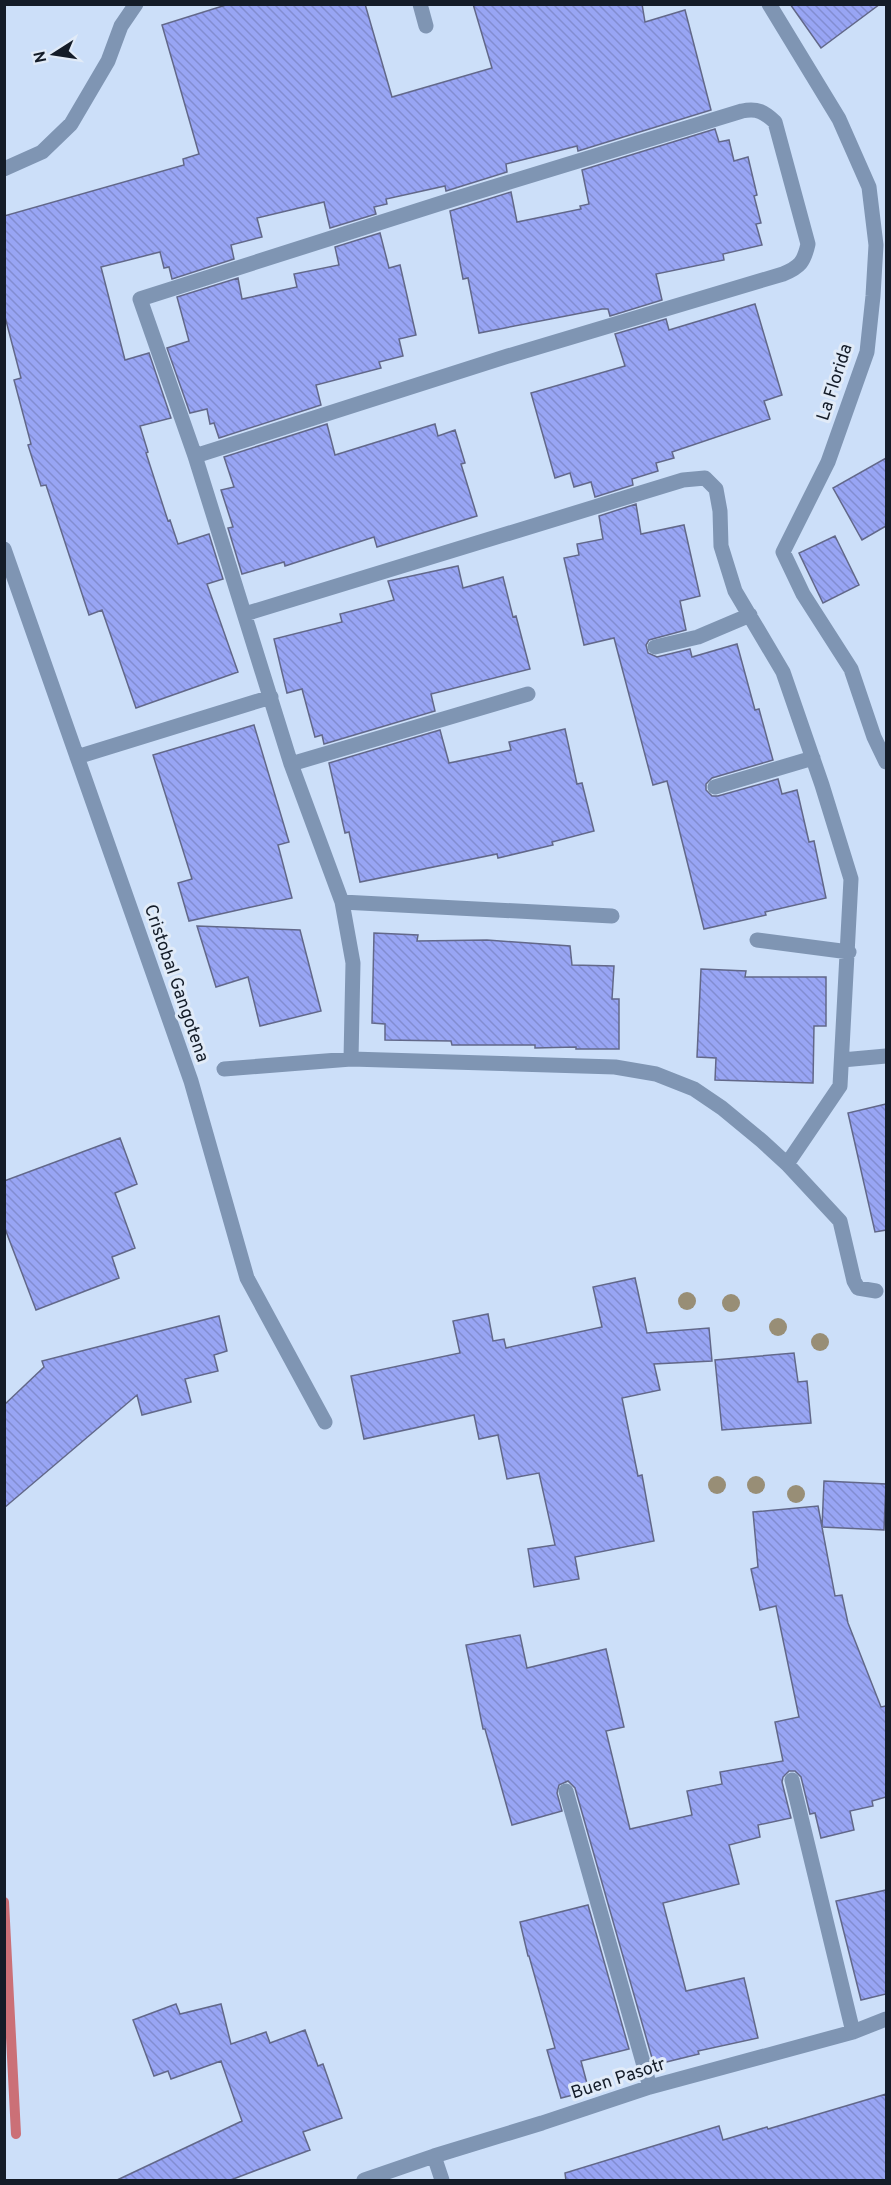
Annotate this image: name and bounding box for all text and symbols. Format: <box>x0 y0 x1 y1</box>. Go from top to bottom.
north arrow <box>24 24 84 84</box>
text: N <box>30 49 52 64</box>
street label: La Florida <box>812 341 859 424</box>
street label: Cristobal Gangotena <box>138 902 213 1065</box>
street label: Buen Pasotr <box>568 2053 669 2105</box>

